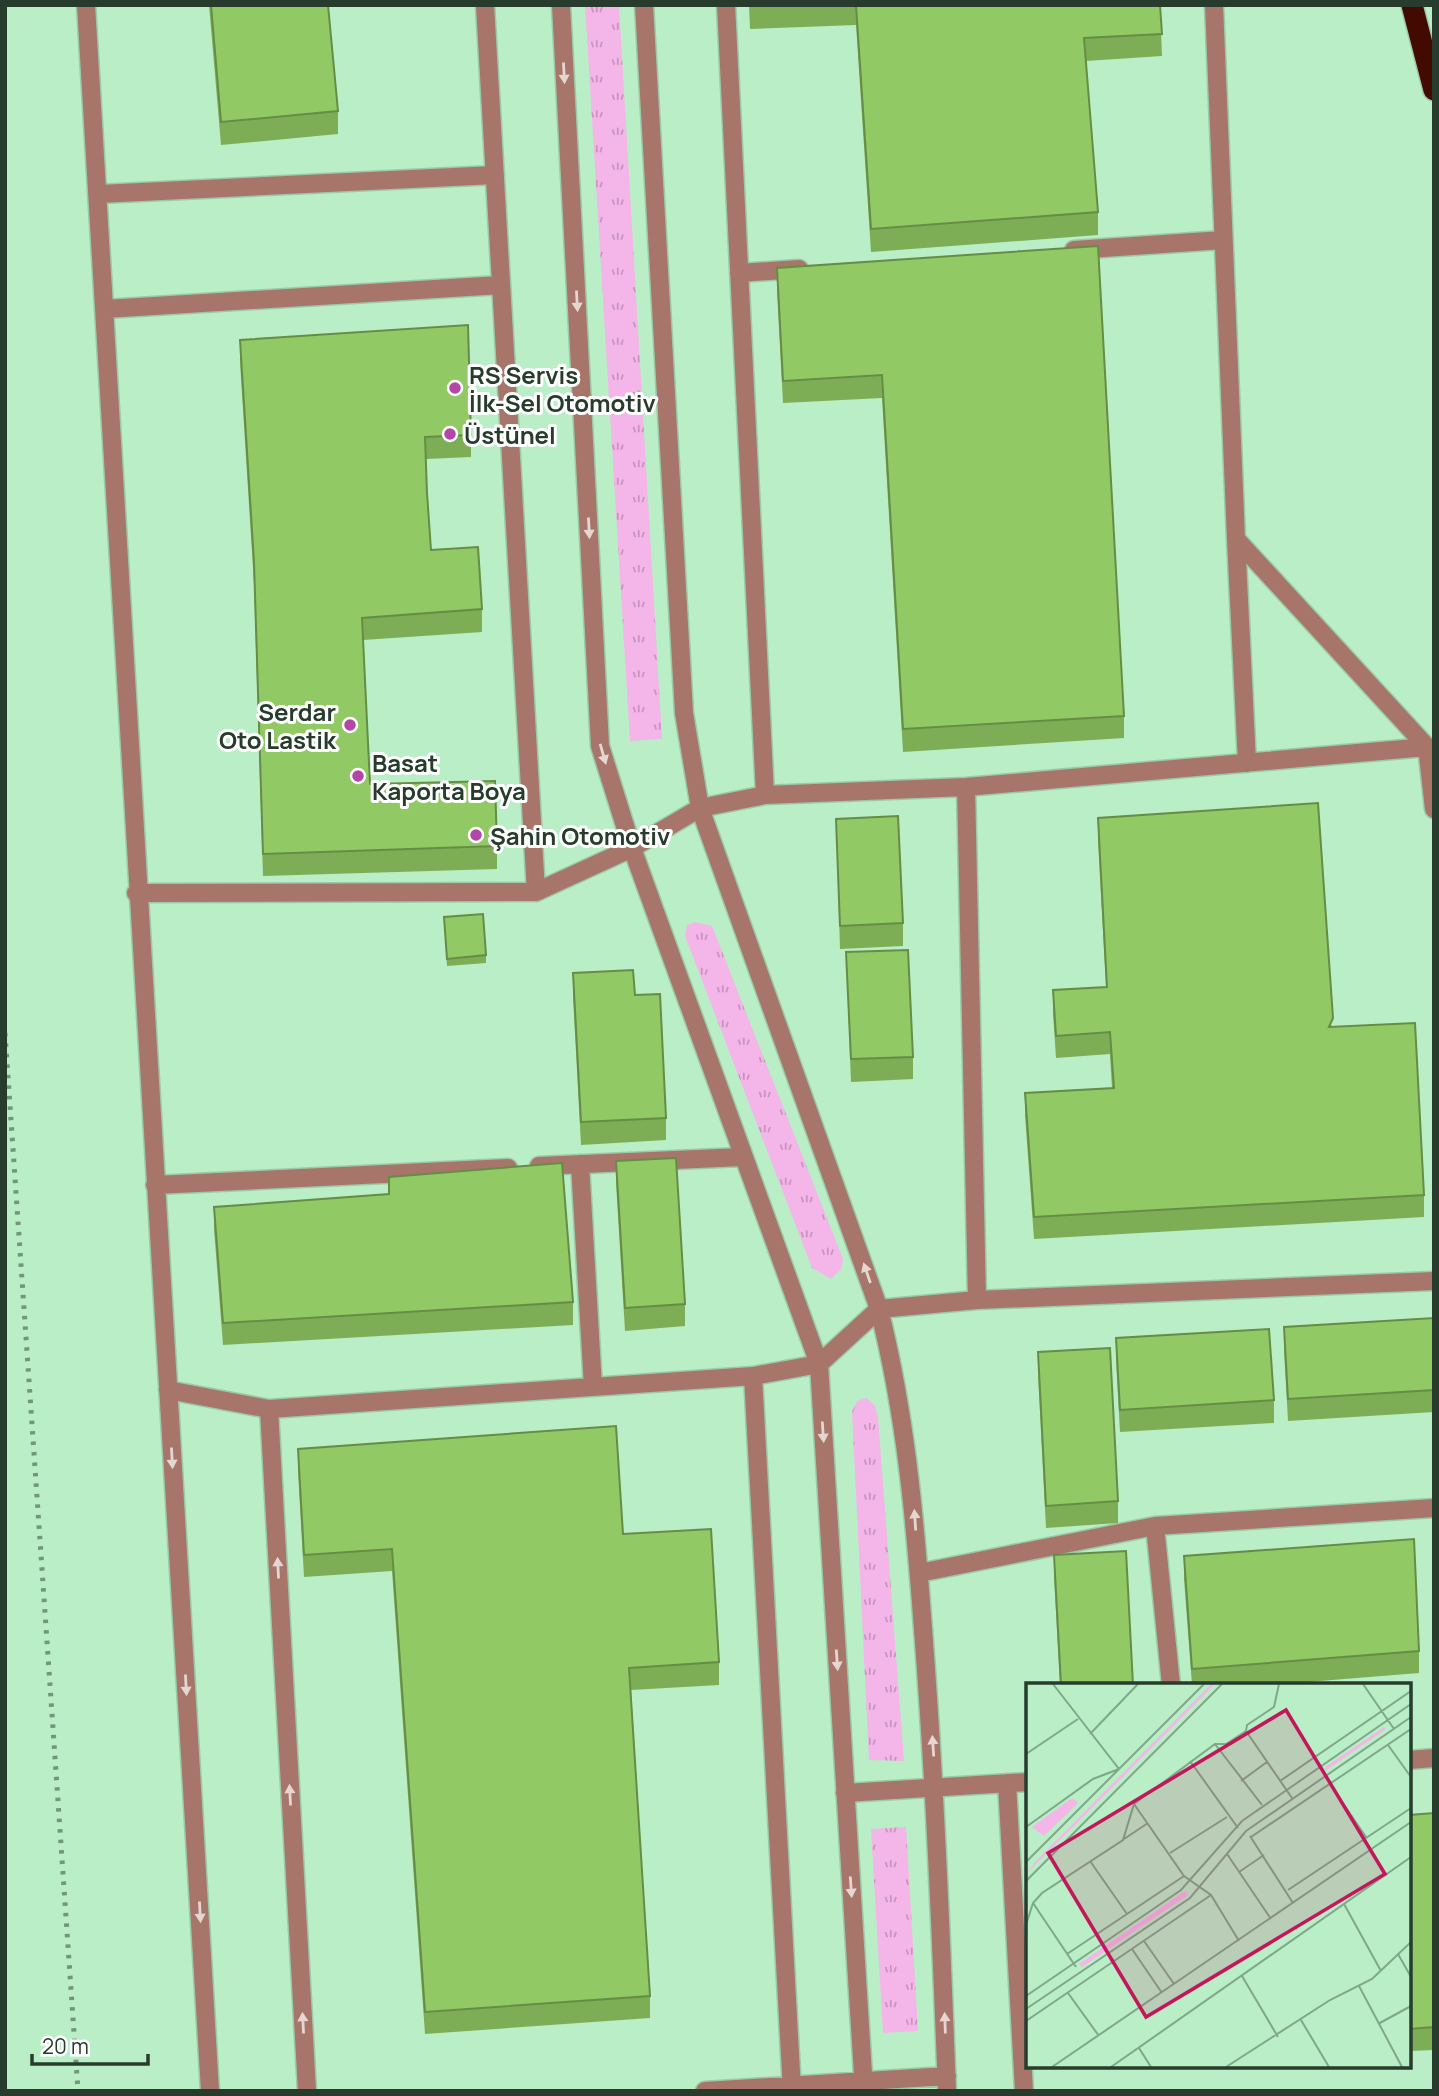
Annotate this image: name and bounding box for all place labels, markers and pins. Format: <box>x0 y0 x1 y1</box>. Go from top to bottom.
place label: RS Servis İlk-Sel Otomotiv <box>469 358 656 419</box>
marker: RS Servis İlk-Sel Otomotiv <box>447 380 463 396</box>
place label: Üstünel <box>464 418 556 451</box>
marker: Üstünel <box>442 426 458 442</box>
place label: Serdar Oto Lastik <box>219 695 337 756</box>
marker: Serdar Oto Lastik <box>342 717 358 733</box>
place label: Basat Kaporta Boya <box>372 746 526 807</box>
marker: Basat Kaporta Boya <box>350 768 366 784</box>
place label: Şahin Otomotiv <box>490 819 670 852</box>
marker: Şahin Otomotiv <box>468 827 484 843</box>

